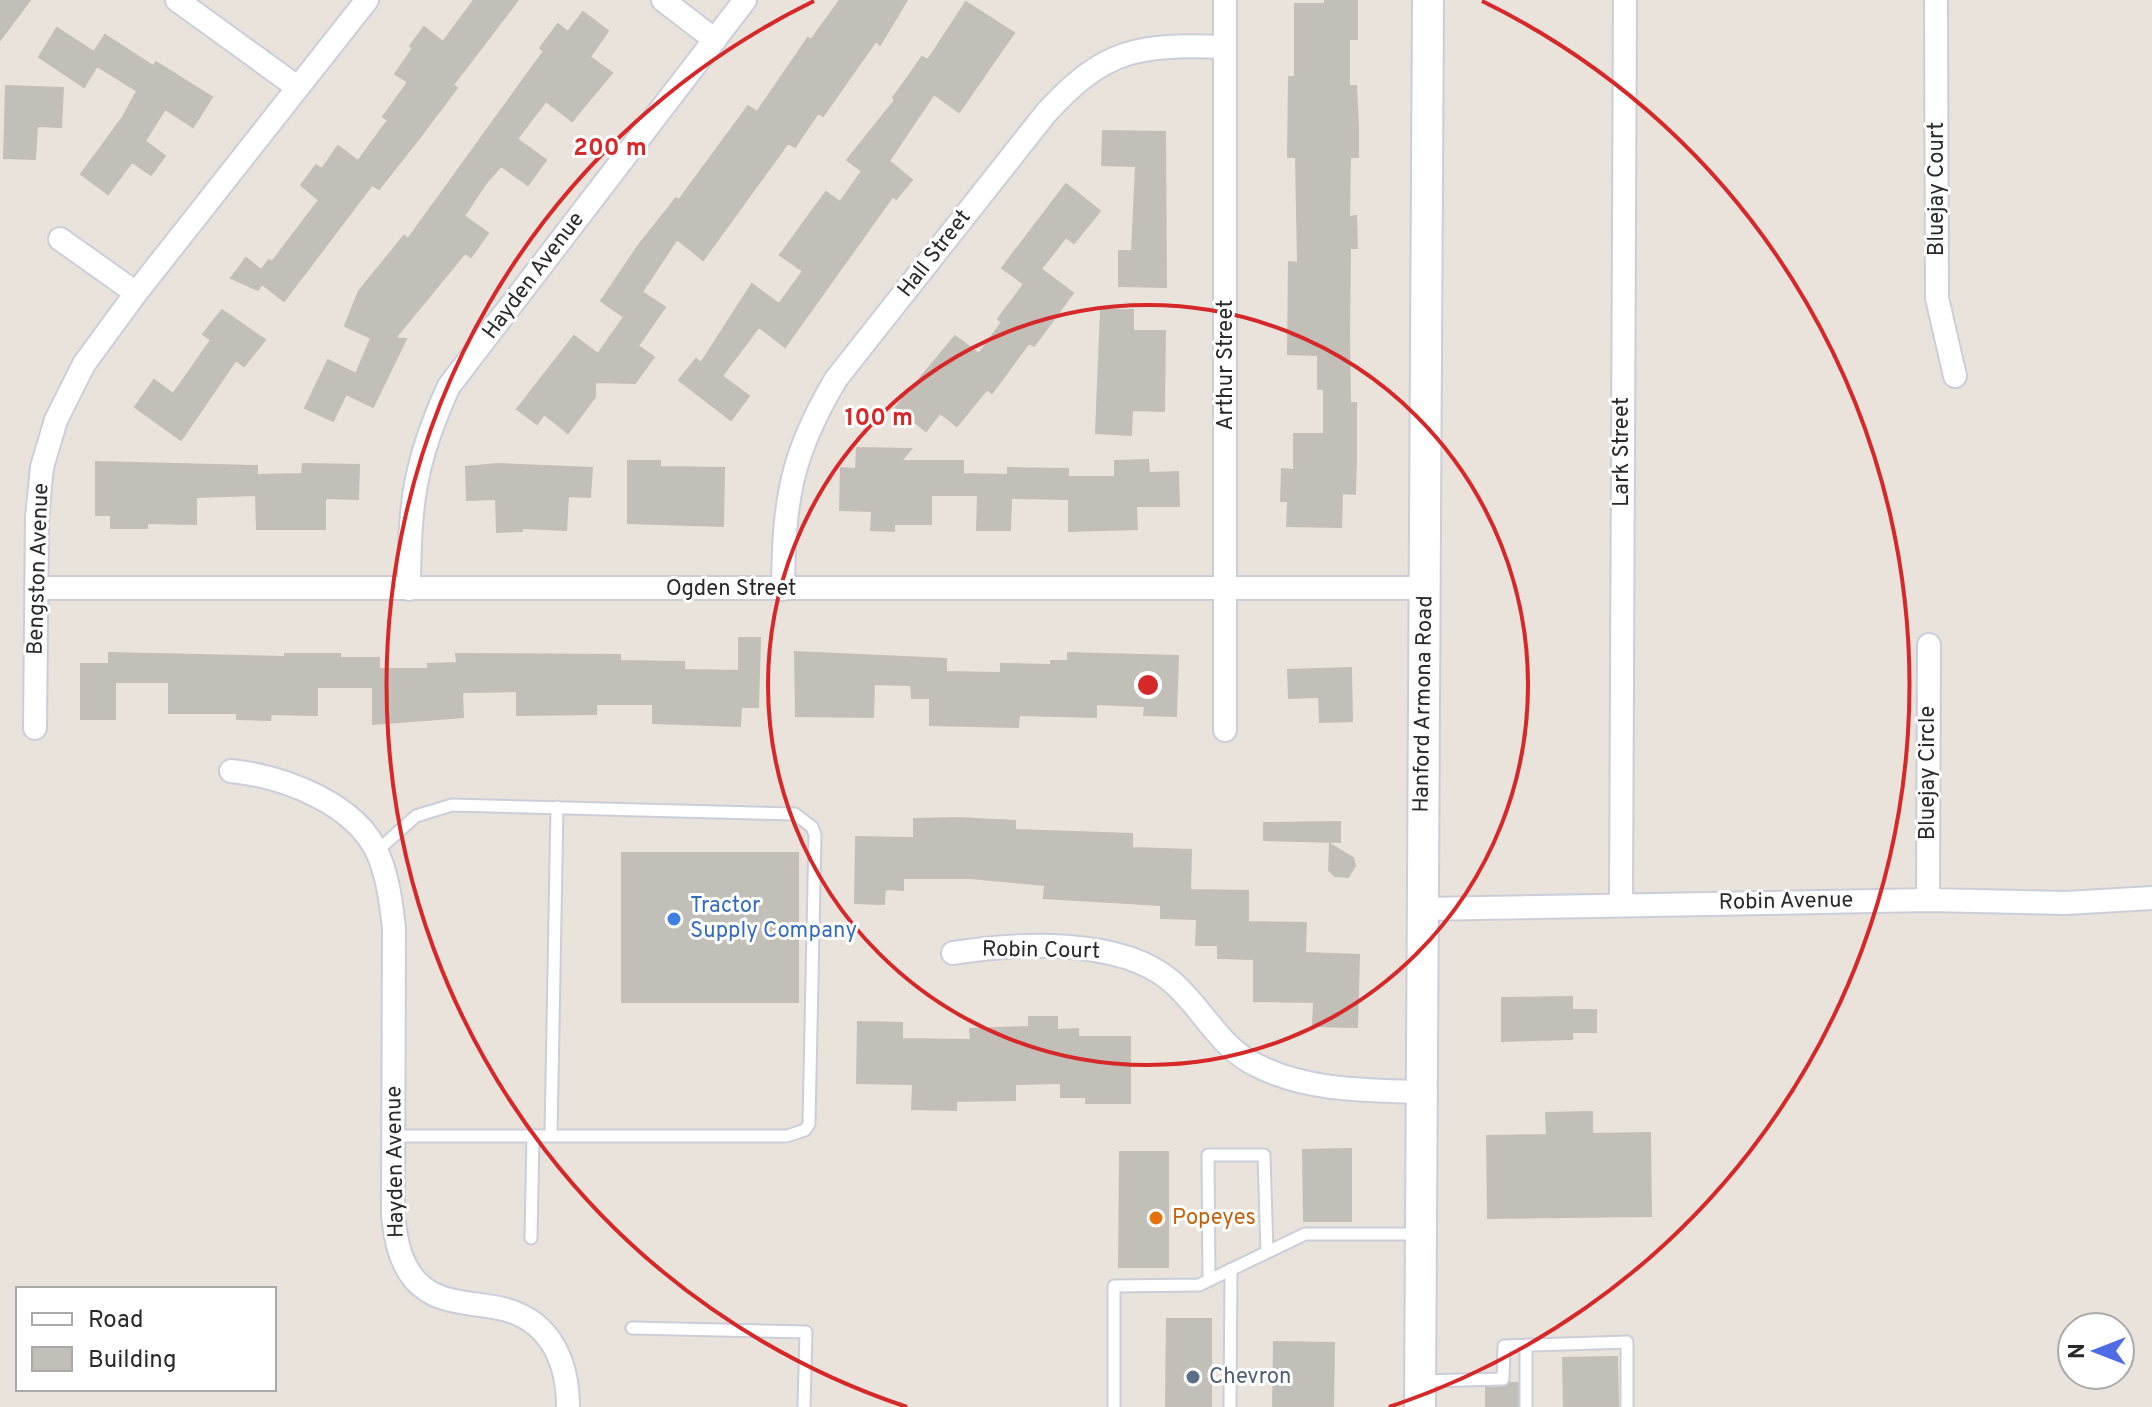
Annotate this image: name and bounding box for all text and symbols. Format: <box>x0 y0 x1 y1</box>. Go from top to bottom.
street label: Bluejay Court <box>1924 122 1951 256</box>
text: 200 m <box>573 134 647 164</box>
street label: Hall Street <box>892 205 978 303</box>
street label: Hayden Avenue <box>477 207 591 345</box>
street label: Arthur Street <box>1213 300 1240 430</box>
street label: Lark Street <box>1609 397 1636 507</box>
text: 100 m <box>845 404 913 434</box>
street label: Bengston Avenue <box>23 482 55 656</box>
street label: Ogden Street <box>666 576 796 603</box>
street label: Hanford Armona Road <box>1409 595 1439 813</box>
centre of rings <box>1134 671 1162 699</box>
street label: Bluejay Circle <box>1915 706 1942 840</box>
street label: Robin Avenue <box>1719 887 1853 917</box>
place label: Tractor Supply Company <box>690 893 857 945</box>
marker: Tractor Supply Company <box>665 910 683 928</box>
street label: Robin Court <box>982 936 1100 966</box>
street label: Hayden Avenue <box>381 1086 411 1238</box>
place label: Popeyes <box>1172 1205 1256 1232</box>
marker: Popeyes <box>1147 1209 1165 1227</box>
legend <box>16 1287 276 1391</box>
text: Road <box>88 1306 144 1336</box>
north arrow <box>2056 1311 2136 1391</box>
text: N <box>2065 1343 2092 1359</box>
text: Building <box>88 1346 177 1376</box>
place label: Chevron <box>1209 1364 1291 1391</box>
marker: Chevron <box>1184 1368 1202 1386</box>

